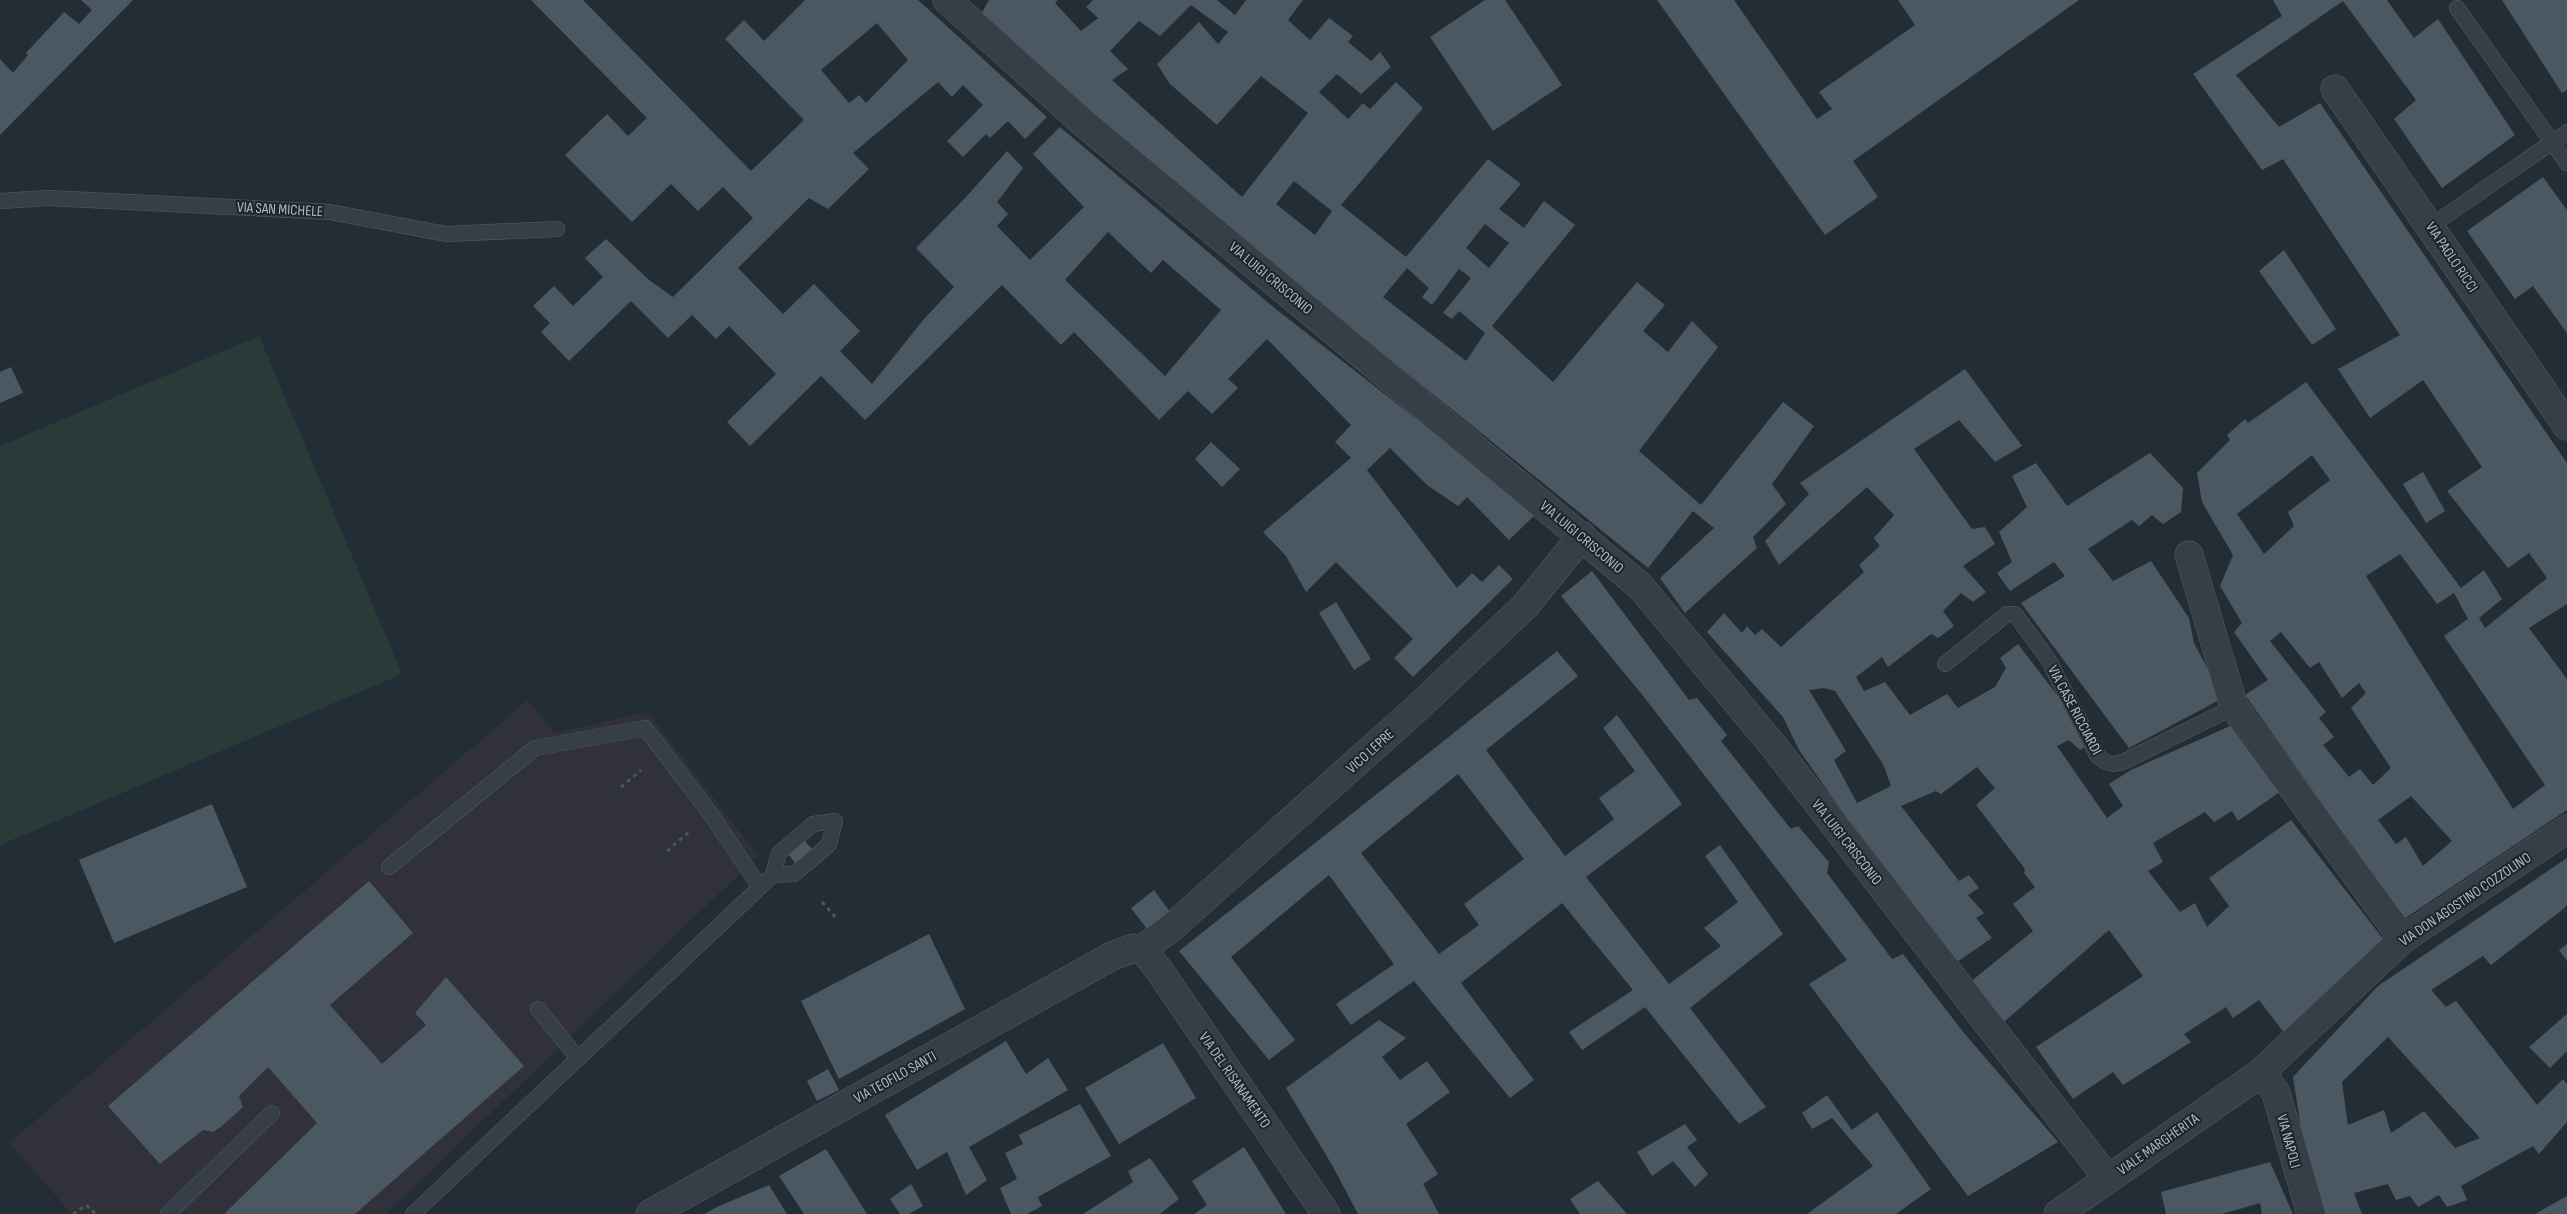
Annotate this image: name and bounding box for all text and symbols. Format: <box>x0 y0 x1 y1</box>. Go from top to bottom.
street label: VIA SAN MICHELE <box>236 198 324 221</box>
street label: VIA PAOLO RICCI <box>2421 218 2482 296</box>
street label: VIA LUIGI CRISCONIO <box>1225 238 1316 319</box>
street label: VIA LUIGI CRISCONIO <box>1536 497 1627 578</box>
street label: VIA CASE RICCIARDI <box>2043 662 2106 758</box>
street label: VICO LEPRE <box>1342 725 1398 778</box>
street label: VIA LUIGI CRISCONIO <box>1807 796 1886 889</box>
street label: VIA DON AGOSTINO COZZOLINO <box>2396 848 2535 951</box>
street label: VIA DEL RISANAMENTO <box>1194 1029 1275 1132</box>
street label: VIA TEOFILO SANTI <box>851 1047 940 1108</box>
street label: VIALE MARGHERITA <box>2114 1109 2203 1180</box>
street label: VIA NAPOLI <box>2272 1112 2305 1170</box>

